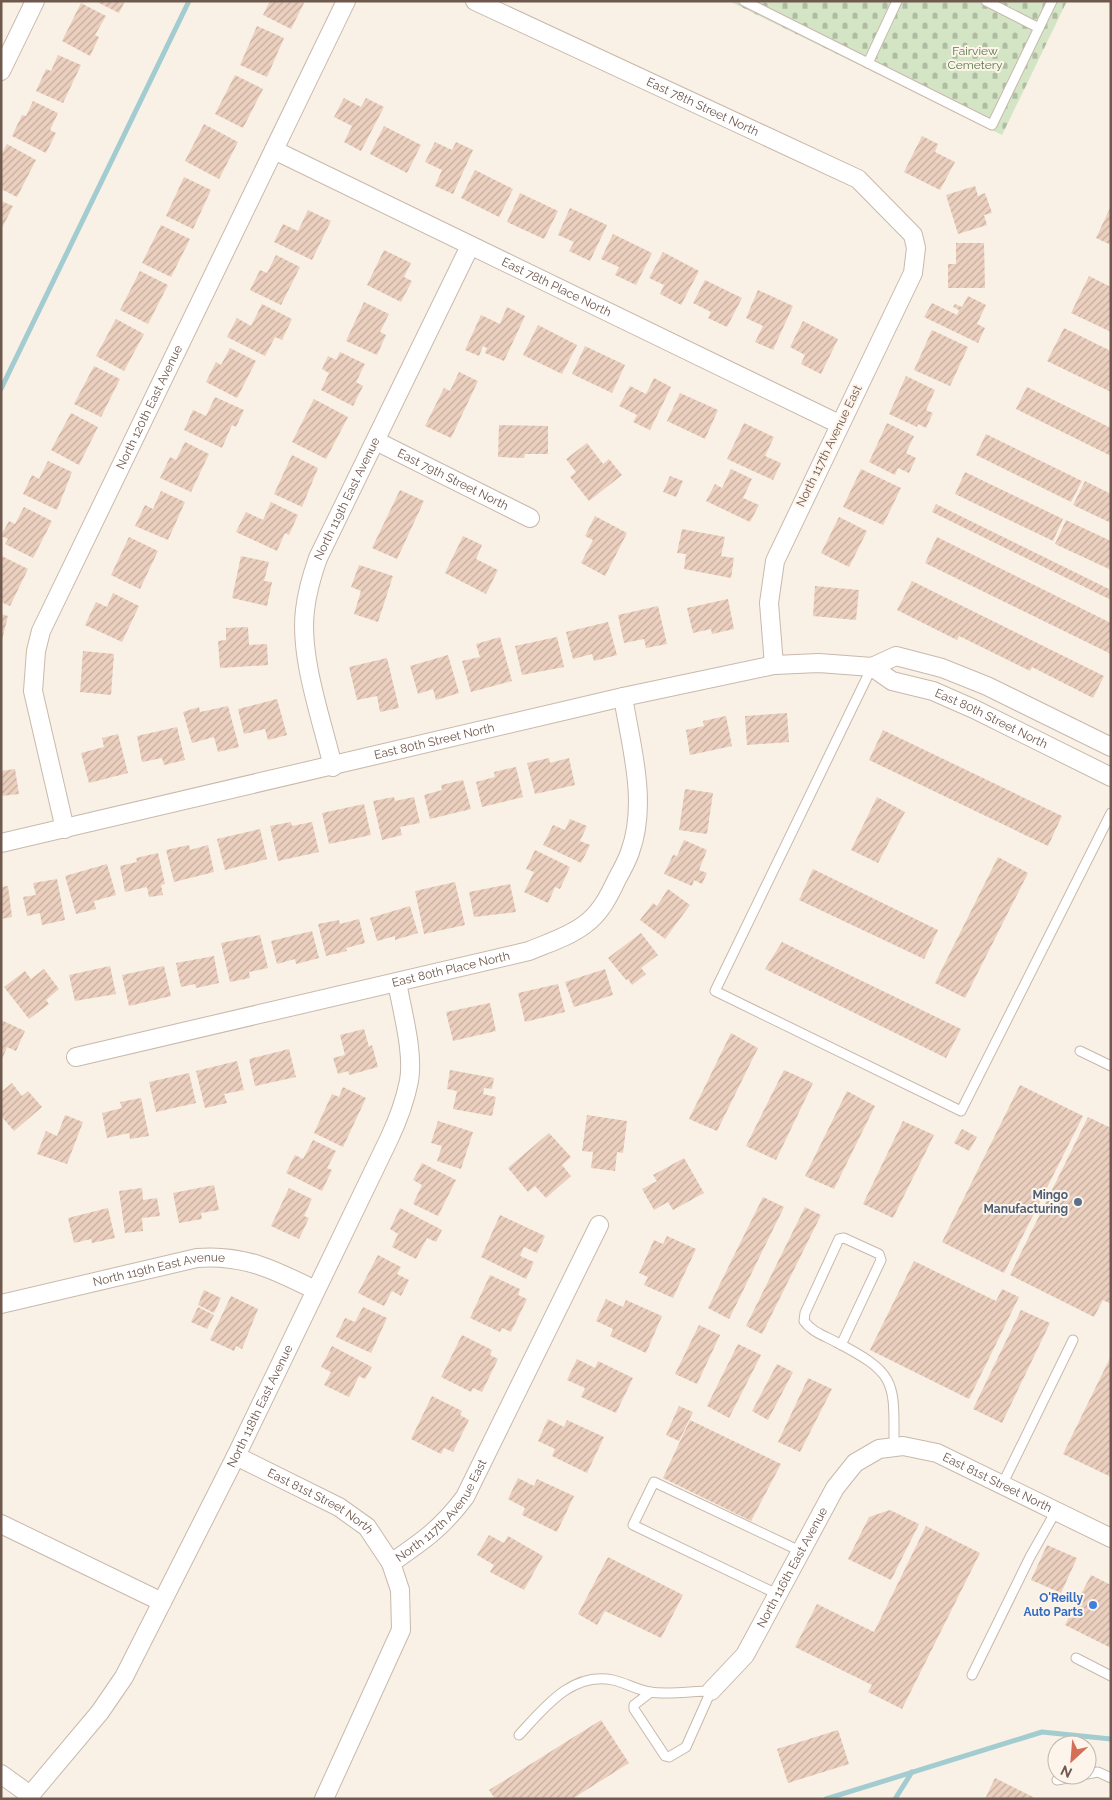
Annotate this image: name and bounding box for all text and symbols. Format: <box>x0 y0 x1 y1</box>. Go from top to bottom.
park label: Fairview Cemetery <box>948 44 1003 72</box>
street label: East 78th Street North <box>644 75 761 139</box>
street label: East 78th Place North <box>500 255 614 319</box>
street label: North 120th East Avenue <box>113 343 185 471</box>
street label: North 117th Avenue East <box>793 383 865 509</box>
street label: North 119th East Avenue <box>311 435 383 562</box>
street label: East 79th Street North <box>395 446 511 513</box>
street label: East 80th Street North <box>933 686 1050 751</box>
street label: East 80th Street North <box>373 720 496 762</box>
street label: East 80th Place North <box>390 949 511 990</box>
place label: Mingo Manufacturing <box>983 1188 1068 1216</box>
marker: Mingo Manufacturing <box>1072 1196 1084 1208</box>
street label: North 119th East Avenue <box>92 1250 226 1289</box>
street label: North 118th East Avenue <box>224 1343 296 1470</box>
street label: East 81st Street North <box>940 1450 1054 1515</box>
street label: North 117th Avenue East <box>393 1457 489 1565</box>
street label: East 81st Street North <box>265 1466 376 1536</box>
street label: North 116th East Avenue <box>754 1505 830 1630</box>
place label: O'Reilly Auto Parts <box>1024 1591 1083 1619</box>
marker: O'Reilly Auto Parts <box>1087 1599 1099 1611</box>
north arrow <box>1047 1735 1097 1785</box>
text: N <box>1058 1762 1075 1781</box>

